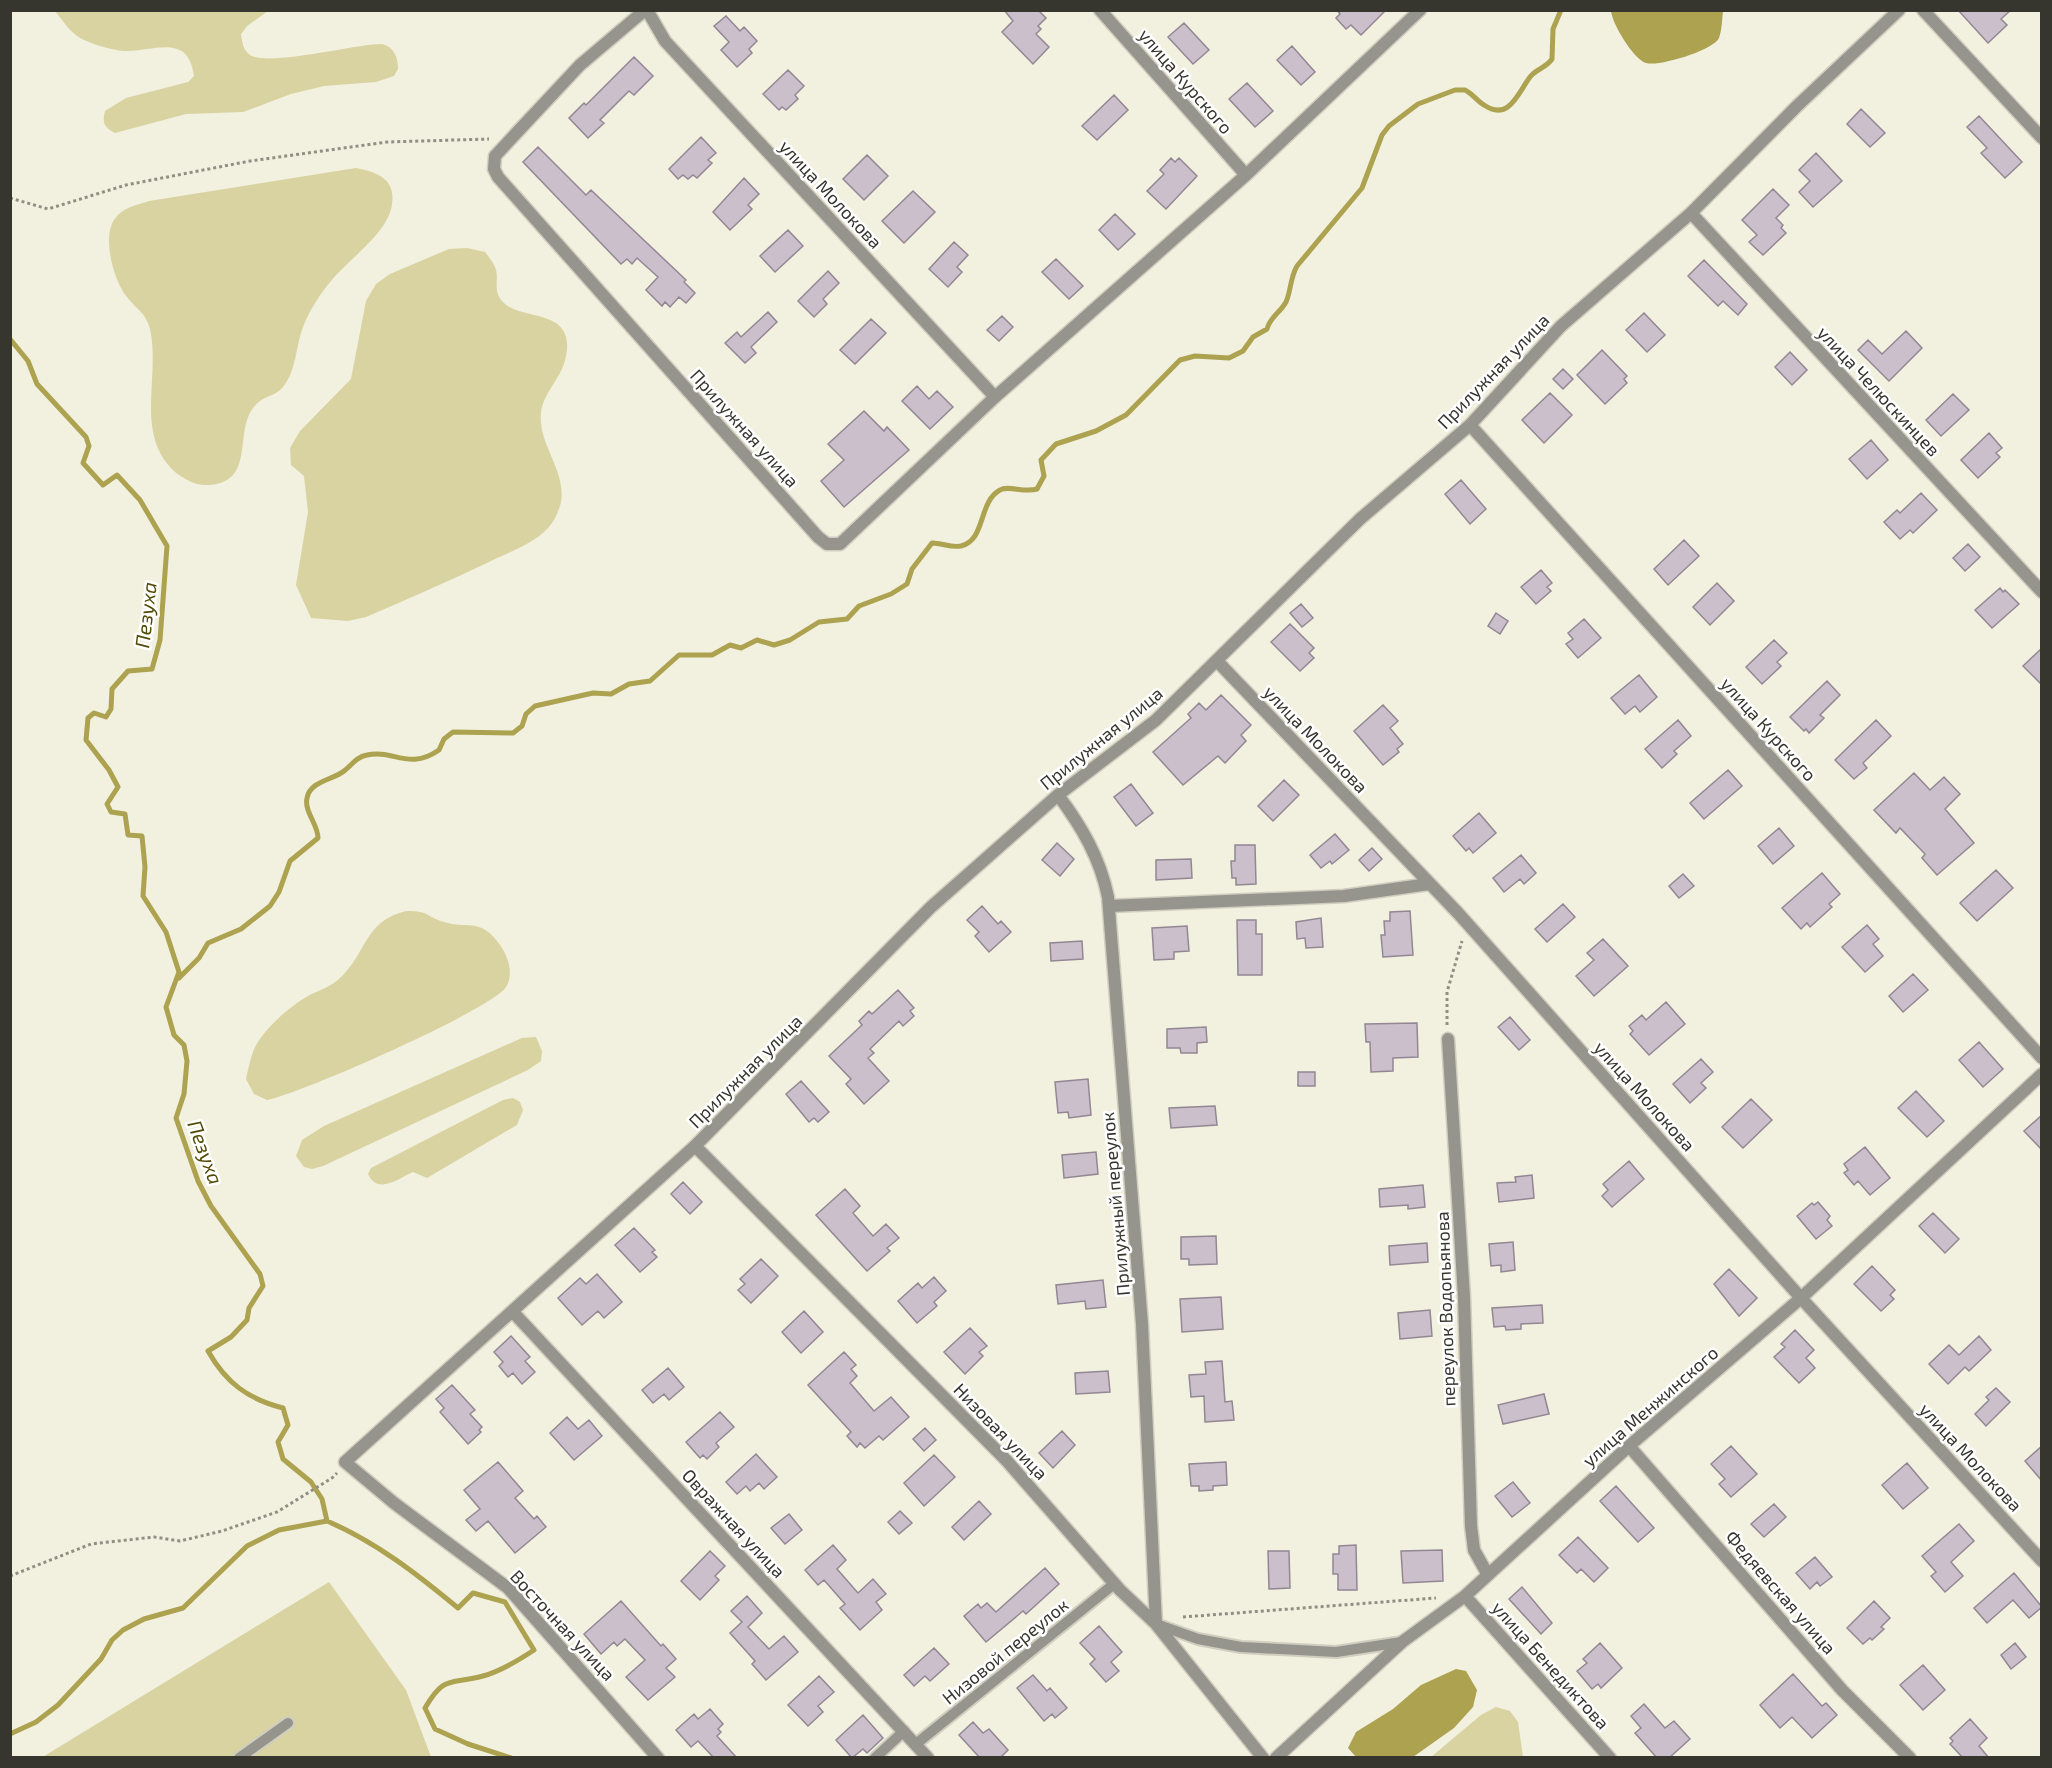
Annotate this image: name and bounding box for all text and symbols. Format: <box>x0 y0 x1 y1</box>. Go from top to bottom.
street label: улица Курского <box>1134 24 1238 138</box>
street label: улица Молокова <box>775 135 887 253</box>
street label: Прилужная улица <box>1432 309 1554 433</box>
street label: улица Челюскинцев <box>1813 321 1945 461</box>
street label: Прилужная улица <box>686 364 804 492</box>
water label: Пезуха <box>129 580 161 650</box>
street label: улица Курского <box>1717 673 1821 785</box>
street label: улица Молокова <box>1259 681 1373 797</box>
street label: Прилужная улица <box>1035 682 1167 794</box>
street label: Прилужная улица <box>684 1010 806 1132</box>
street label: улица Молокова <box>1590 1036 1700 1156</box>
street label: Прилужный переулок <box>1096 1111 1134 1297</box>
water label: Пезуха <box>183 1117 229 1187</box>
street label: переулок Водопьянова <box>1431 1211 1459 1407</box>
street label: улица Менжинского <box>1578 1341 1722 1471</box>
street label: Низовая улица <box>949 1378 1053 1484</box>
street label: улица Молокова <box>1915 1398 2027 1516</box>
street label: Овражная улица <box>678 1464 790 1582</box>
street label: Федяевская улица <box>1721 1526 1841 1658</box>
street label: Восточная улица <box>506 1565 620 1685</box>
street label: Низовой переулок <box>938 1593 1073 1709</box>
street label: улица Бенедиктова <box>1488 1597 1614 1733</box>

